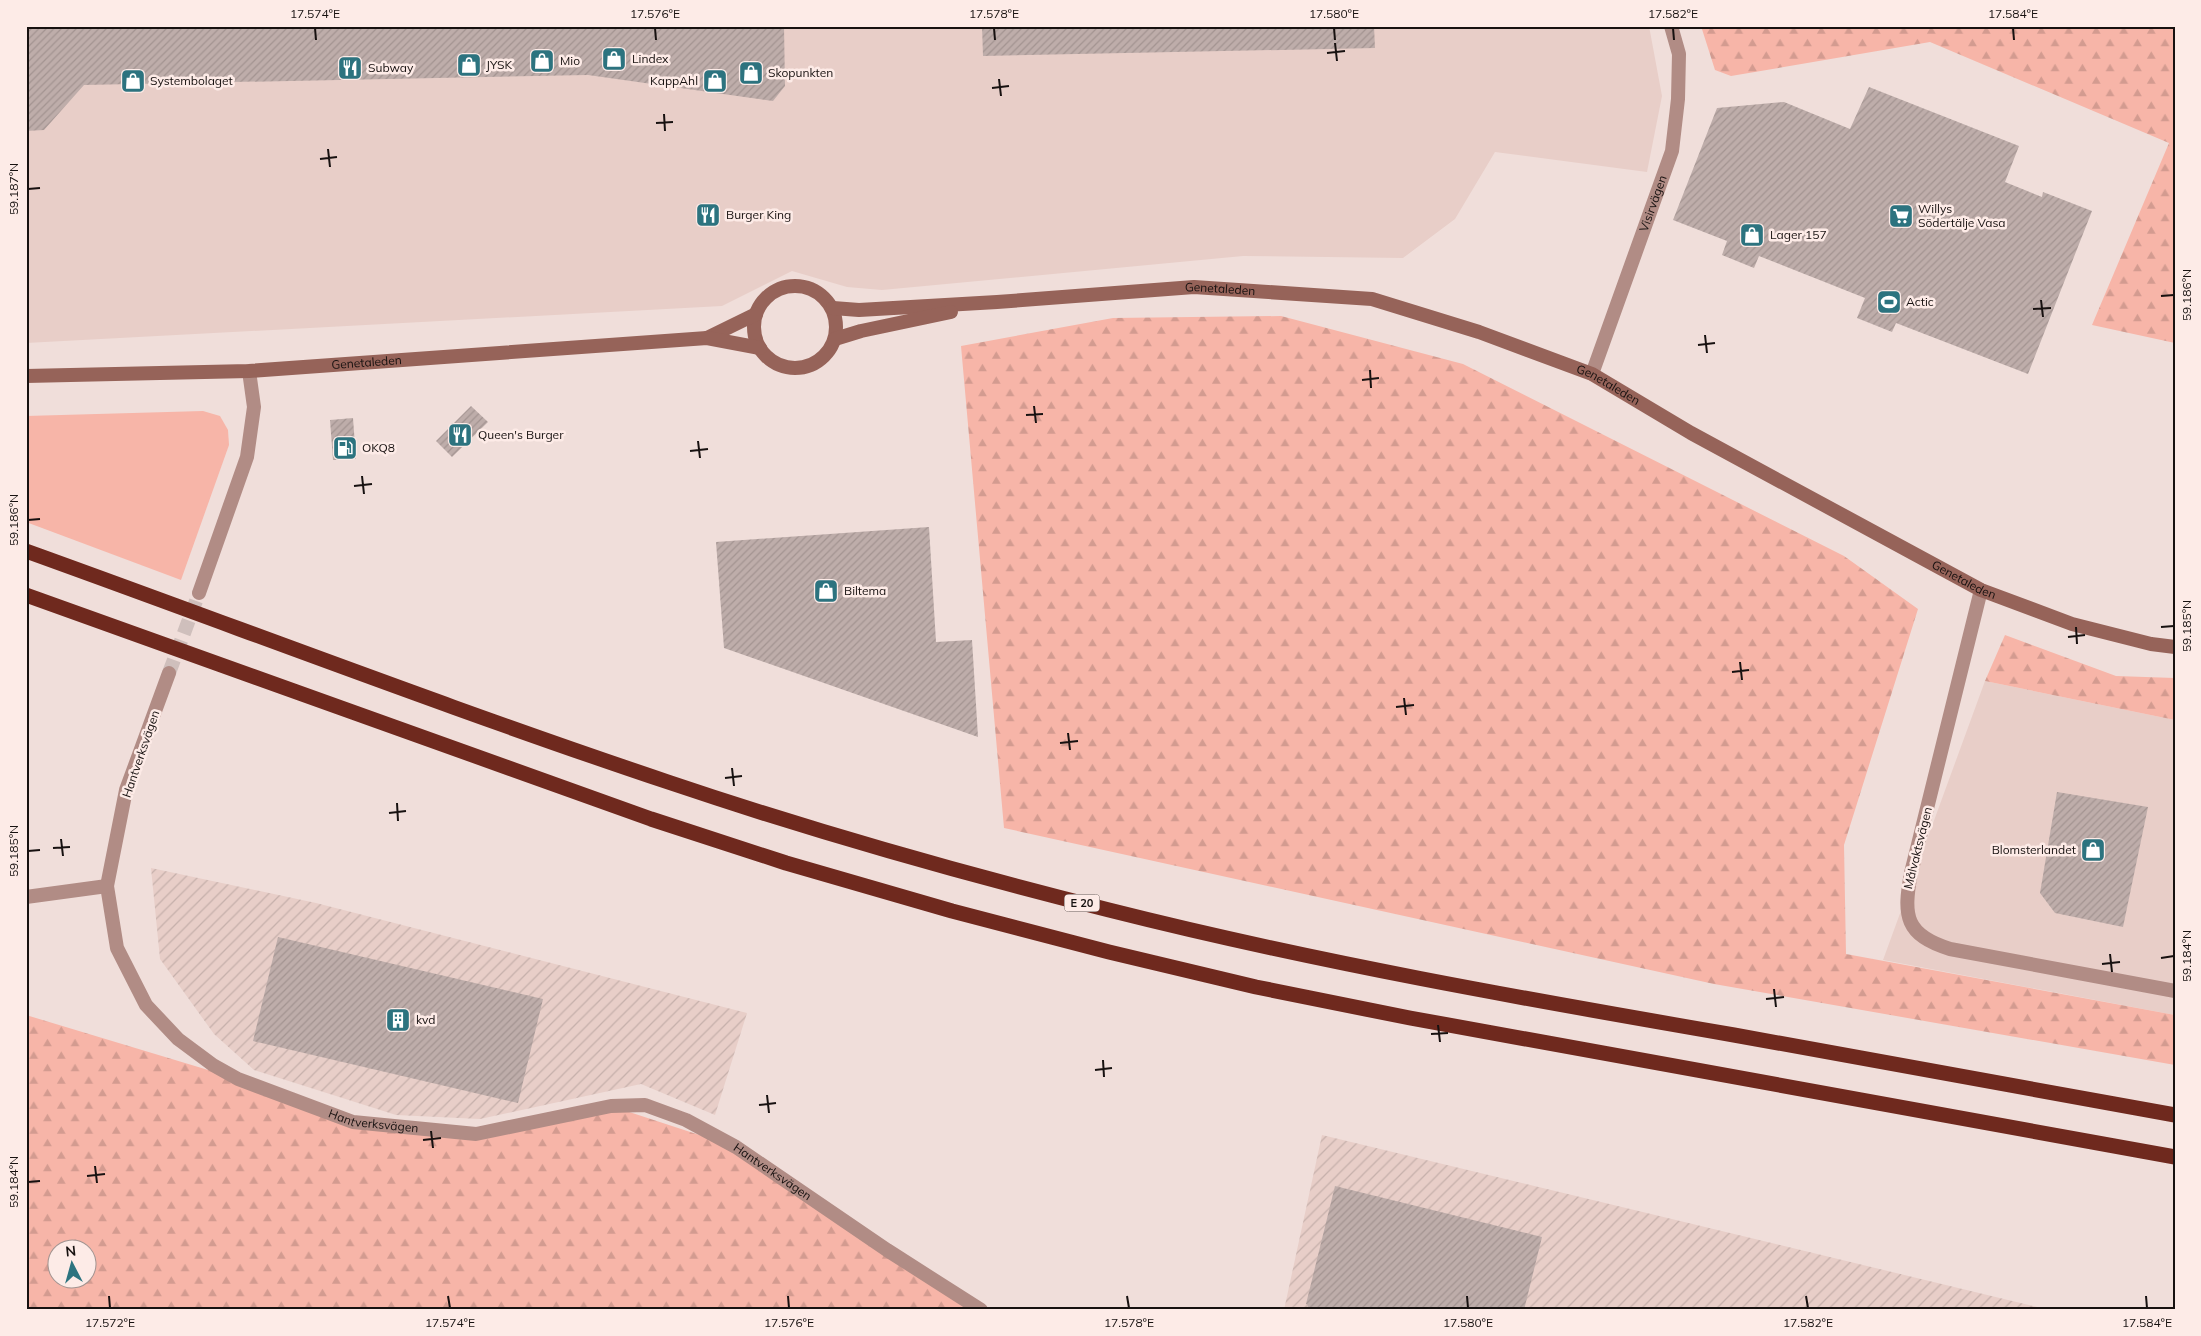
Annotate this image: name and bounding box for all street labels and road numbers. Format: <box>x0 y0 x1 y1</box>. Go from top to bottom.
street label: Visirvägen <box>1636 173 1670 234</box>
street label: Genetaleden <box>1184 279 1256 298</box>
street label: Genetaleden <box>331 352 402 372</box>
street label: Genetaleden <box>1575 361 1643 408</box>
street label: Genetaleden <box>1929 557 1998 602</box>
street label: Hantverksvägen <box>119 708 162 799</box>
street label: Målvaktsvägen <box>1900 805 1935 891</box>
road number: E 20 <box>1064 894 1100 911</box>
street label: Hantverksvägen <box>327 1106 419 1135</box>
street label: Hantverksvägen <box>731 1140 815 1203</box>

